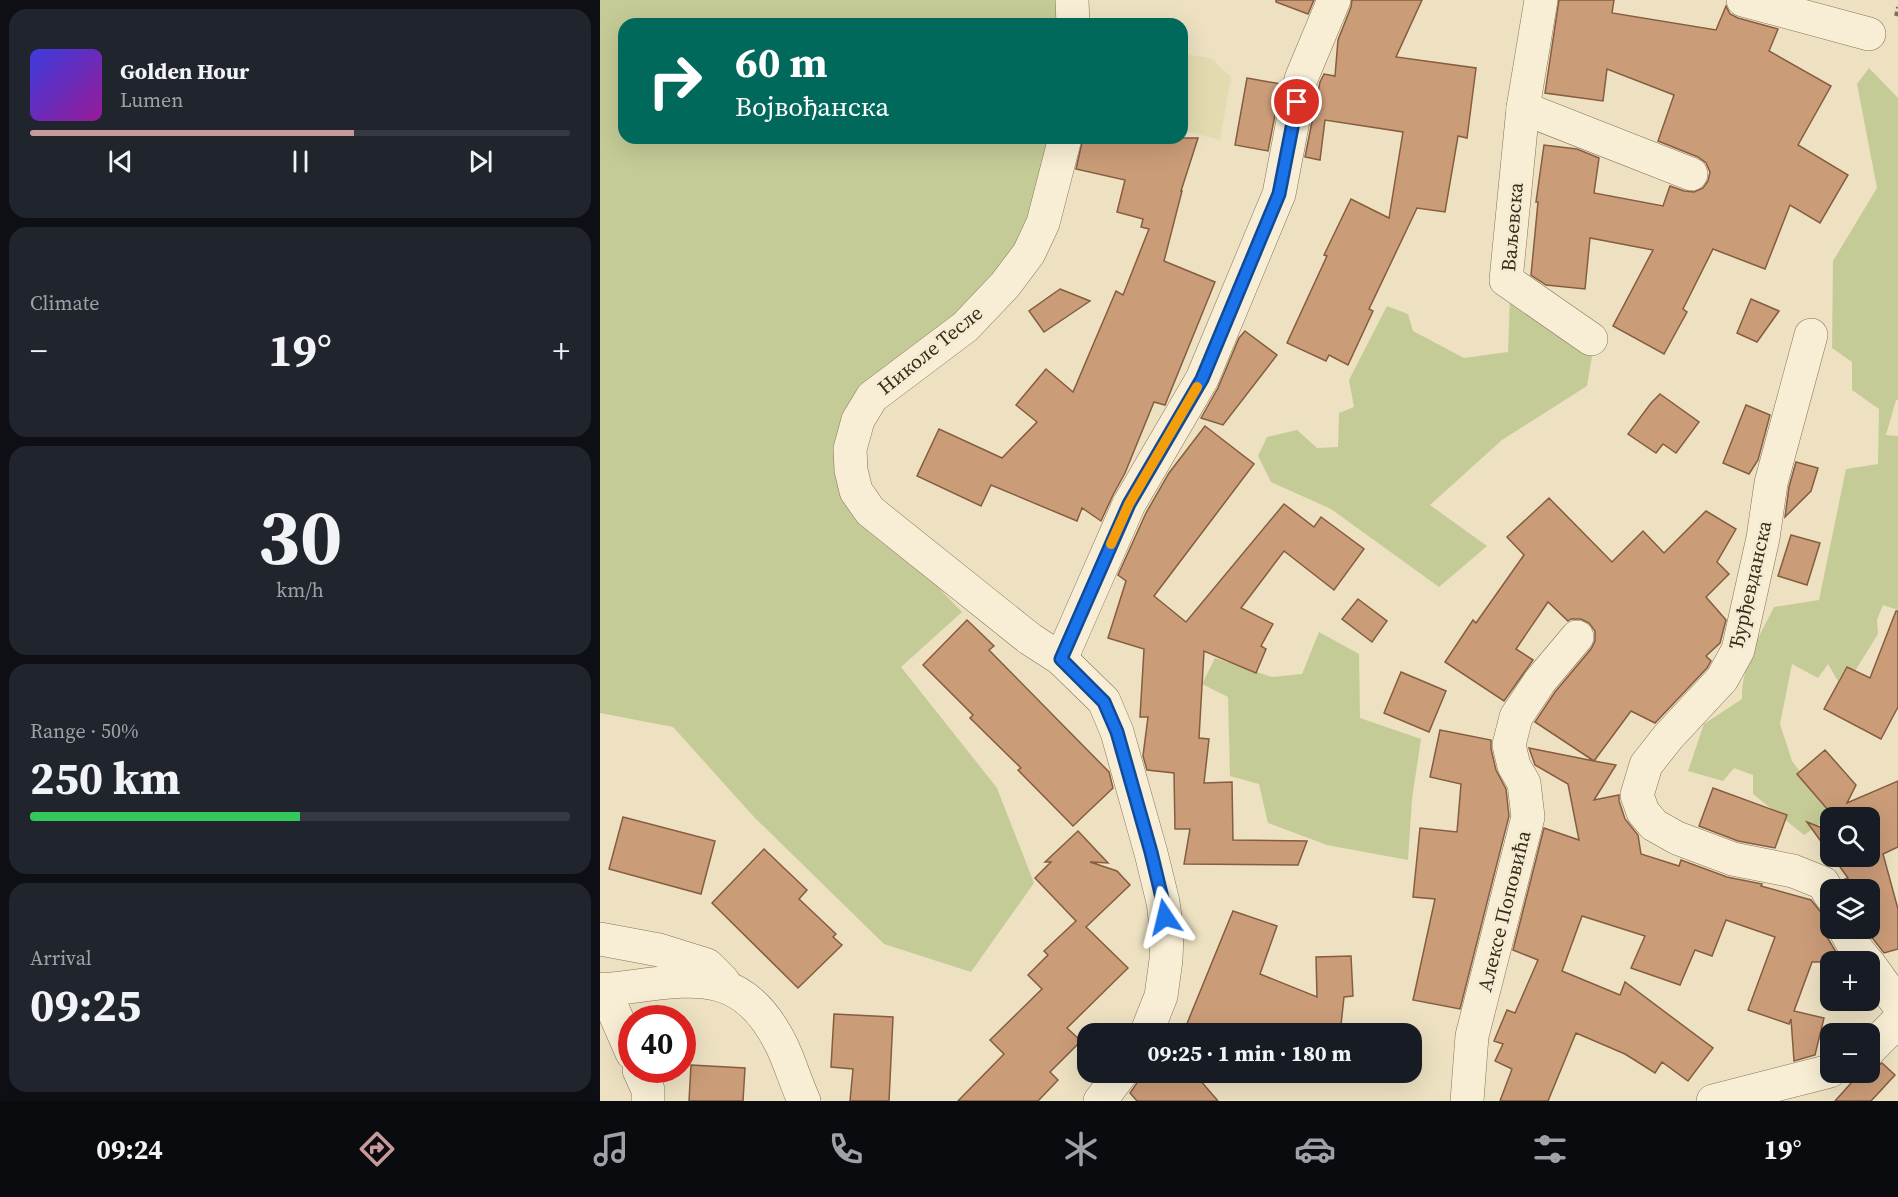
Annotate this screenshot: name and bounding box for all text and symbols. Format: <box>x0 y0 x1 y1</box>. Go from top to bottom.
text: 60 m <box>735 33 828 91</box>
icon: right <box>636 42 714 120</box>
text: Golden Hour <box>120 56 249 86</box>
pin <box>1271 76 1322 127</box>
icon: arrive <box>1280 85 1313 118</box>
text: Lumen <box>120 86 183 114</box>
text: Војвођанска <box>735 88 889 125</box>
icon: previous <box>104 145 137 178</box>
icon: pause <box>284 145 317 178</box>
icon: next <box>464 145 497 178</box>
street label: Ваљевска <box>1494 181 1530 273</box>
text: Climate <box>30 289 99 317</box>
street label: Николе Тесле <box>872 299 988 401</box>
text: 19° <box>268 319 332 381</box>
text: − <box>30 328 48 373</box>
text: + <box>552 328 570 373</box>
text: 30 <box>258 483 342 590</box>
street label: Ђурђевданска <box>1722 517 1779 652</box>
text: km/h <box>276 576 324 604</box>
text: Range · 50% <box>30 717 139 745</box>
text: 250 km <box>30 747 181 809</box>
map controls <box>1820 807 1880 1083</box>
button: search <box>1820 807 1880 867</box>
street label: Алексе Поповића <box>1470 827 1538 994</box>
button: layers <box>1820 879 1880 939</box>
position arrow <box>1133 885 1197 949</box>
text: Arrival <box>30 944 92 972</box>
button: + <box>1820 951 1880 1011</box>
text: 09:25 <box>30 974 141 1036</box>
speed limit sign: 40 <box>618 1005 696 1083</box>
button: − <box>1820 1023 1880 1083</box>
text: 09:25 · 1 min · 180 m <box>1148 1038 1351 1068</box>
icon: directions <box>356 1128 398 1170</box>
icon: music <box>590 1128 632 1170</box>
icon: phone <box>825 1128 867 1170</box>
icon: climate <box>1060 1128 1102 1170</box>
icon: car <box>1294 1128 1336 1170</box>
icon: filters <box>1529 1128 1571 1170</box>
text: 09:24 <box>96 1131 163 1168</box>
text: 19° <box>1763 1131 1802 1168</box>

